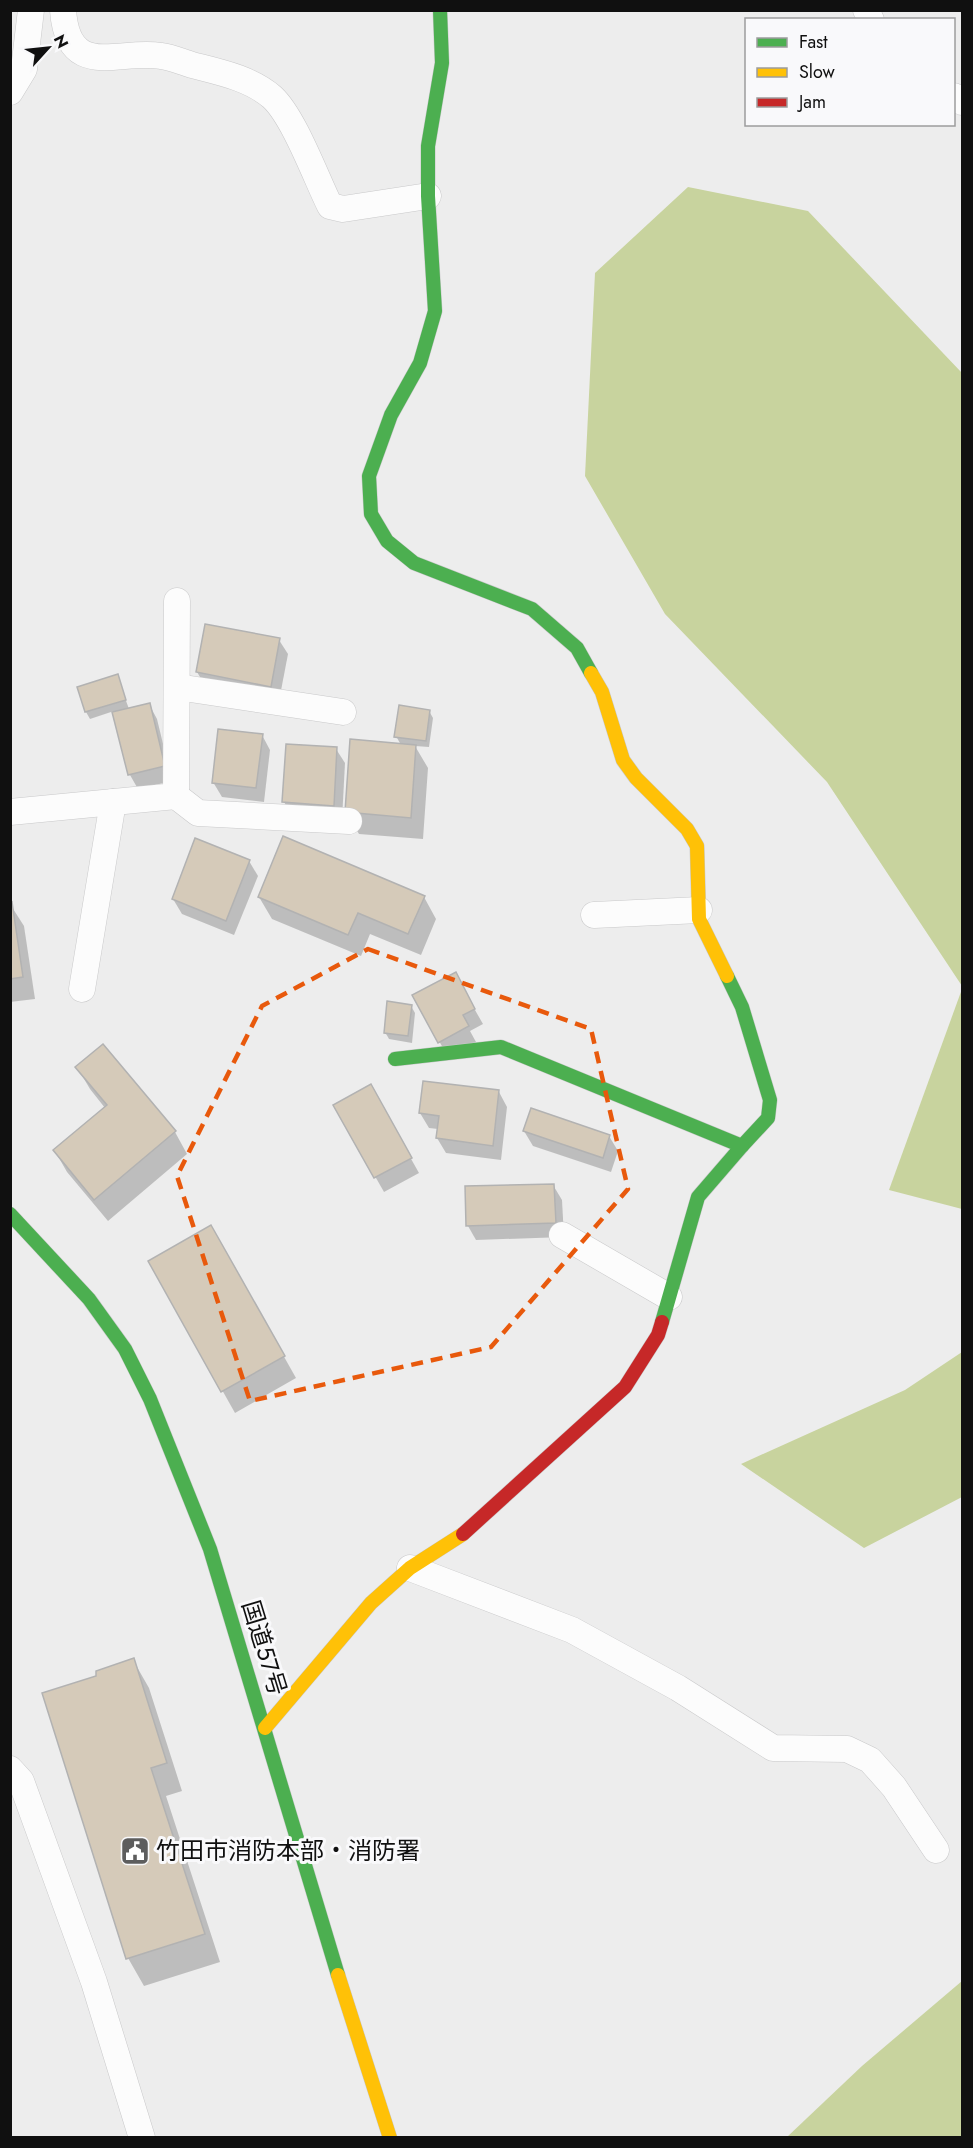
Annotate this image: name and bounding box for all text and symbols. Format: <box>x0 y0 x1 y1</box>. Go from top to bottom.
north arrow <box>18 18 78 78</box>
legend <box>745 18 955 126</box>
text: Fast <box>799 29 828 55</box>
text: N <box>48 31 74 52</box>
text: Slow <box>799 59 836 85</box>
text: Jam <box>797 89 826 115</box>
street label: 国道57号 <box>233 1596 296 1700</box>
place label: 竹田市消防本部・消防署 <box>156 1833 420 1868</box>
public building icon: 竹田市消防本部・消防署 <box>119 1835 151 1867</box>

